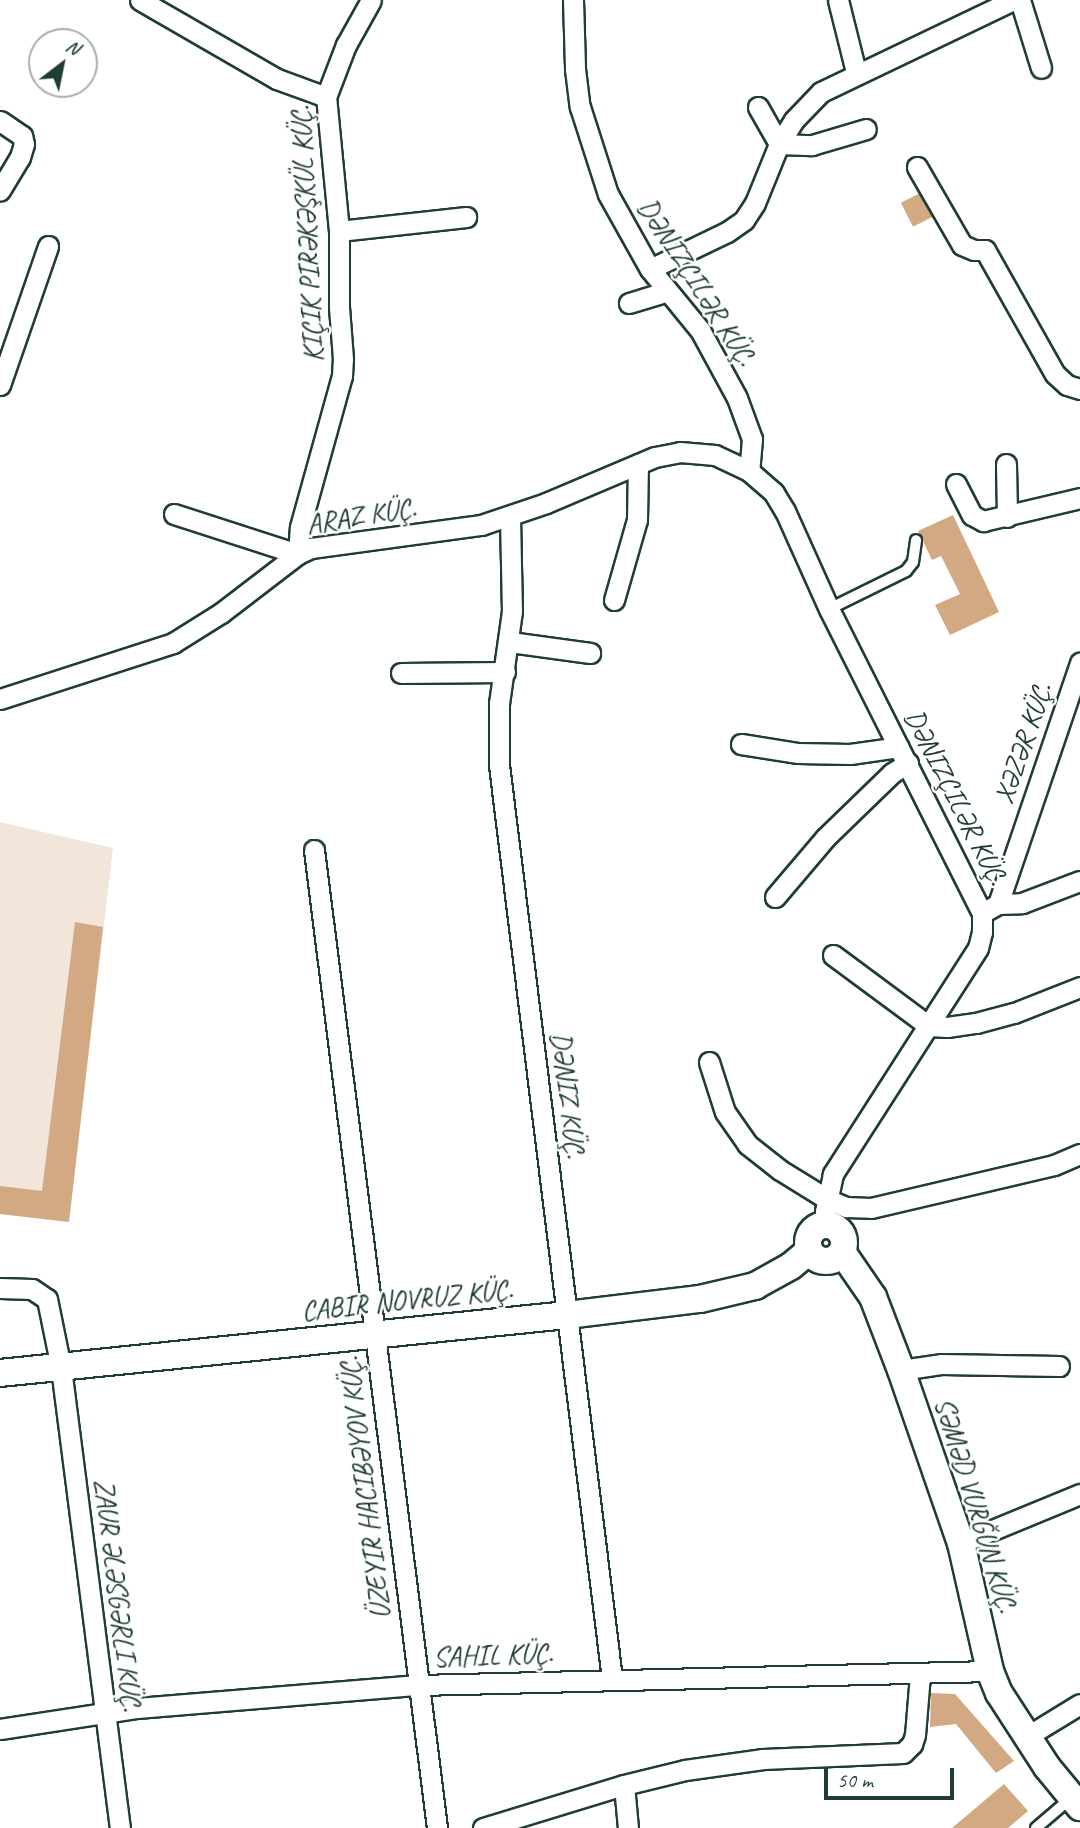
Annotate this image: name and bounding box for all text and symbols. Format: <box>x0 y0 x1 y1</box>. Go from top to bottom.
north arrow <box>28 28 98 98</box>
text: N <box>62 34 84 60</box>
street label: KIÇIK PIRƏKƏŞKÜL KÜÇ. <box>284 105 330 363</box>
street label: DƏNIZÇILƏR KÜÇ. <box>630 192 764 372</box>
street label: ARAZ KÜÇ. <box>304 491 418 541</box>
street label: XƏZƏR KÜÇ. <box>987 678 1059 808</box>
street label: DӘNIZÇILӘR KÜÇ. <box>897 704 1015 890</box>
street label: DӘNIZ KÜÇ. <box>544 1030 592 1160</box>
street label: CABIR NOVRUZ KÜÇ. <box>300 1272 514 1328</box>
street label: ÜZEYIR HACIBƏYOV KÜÇ. <box>332 1355 398 1621</box>
street label: SƏMƏD VURĞUN KÜÇ. <box>927 1393 1025 1617</box>
street label: ZAUR ƏLƏSGƏRLI KÜÇ. <box>87 1477 149 1713</box>
street label: SAHIL KÜÇ. <box>433 1636 553 1674</box>
scale bar <box>828 1755 958 1799</box>
text: 50 m <box>837 1767 873 1793</box>

